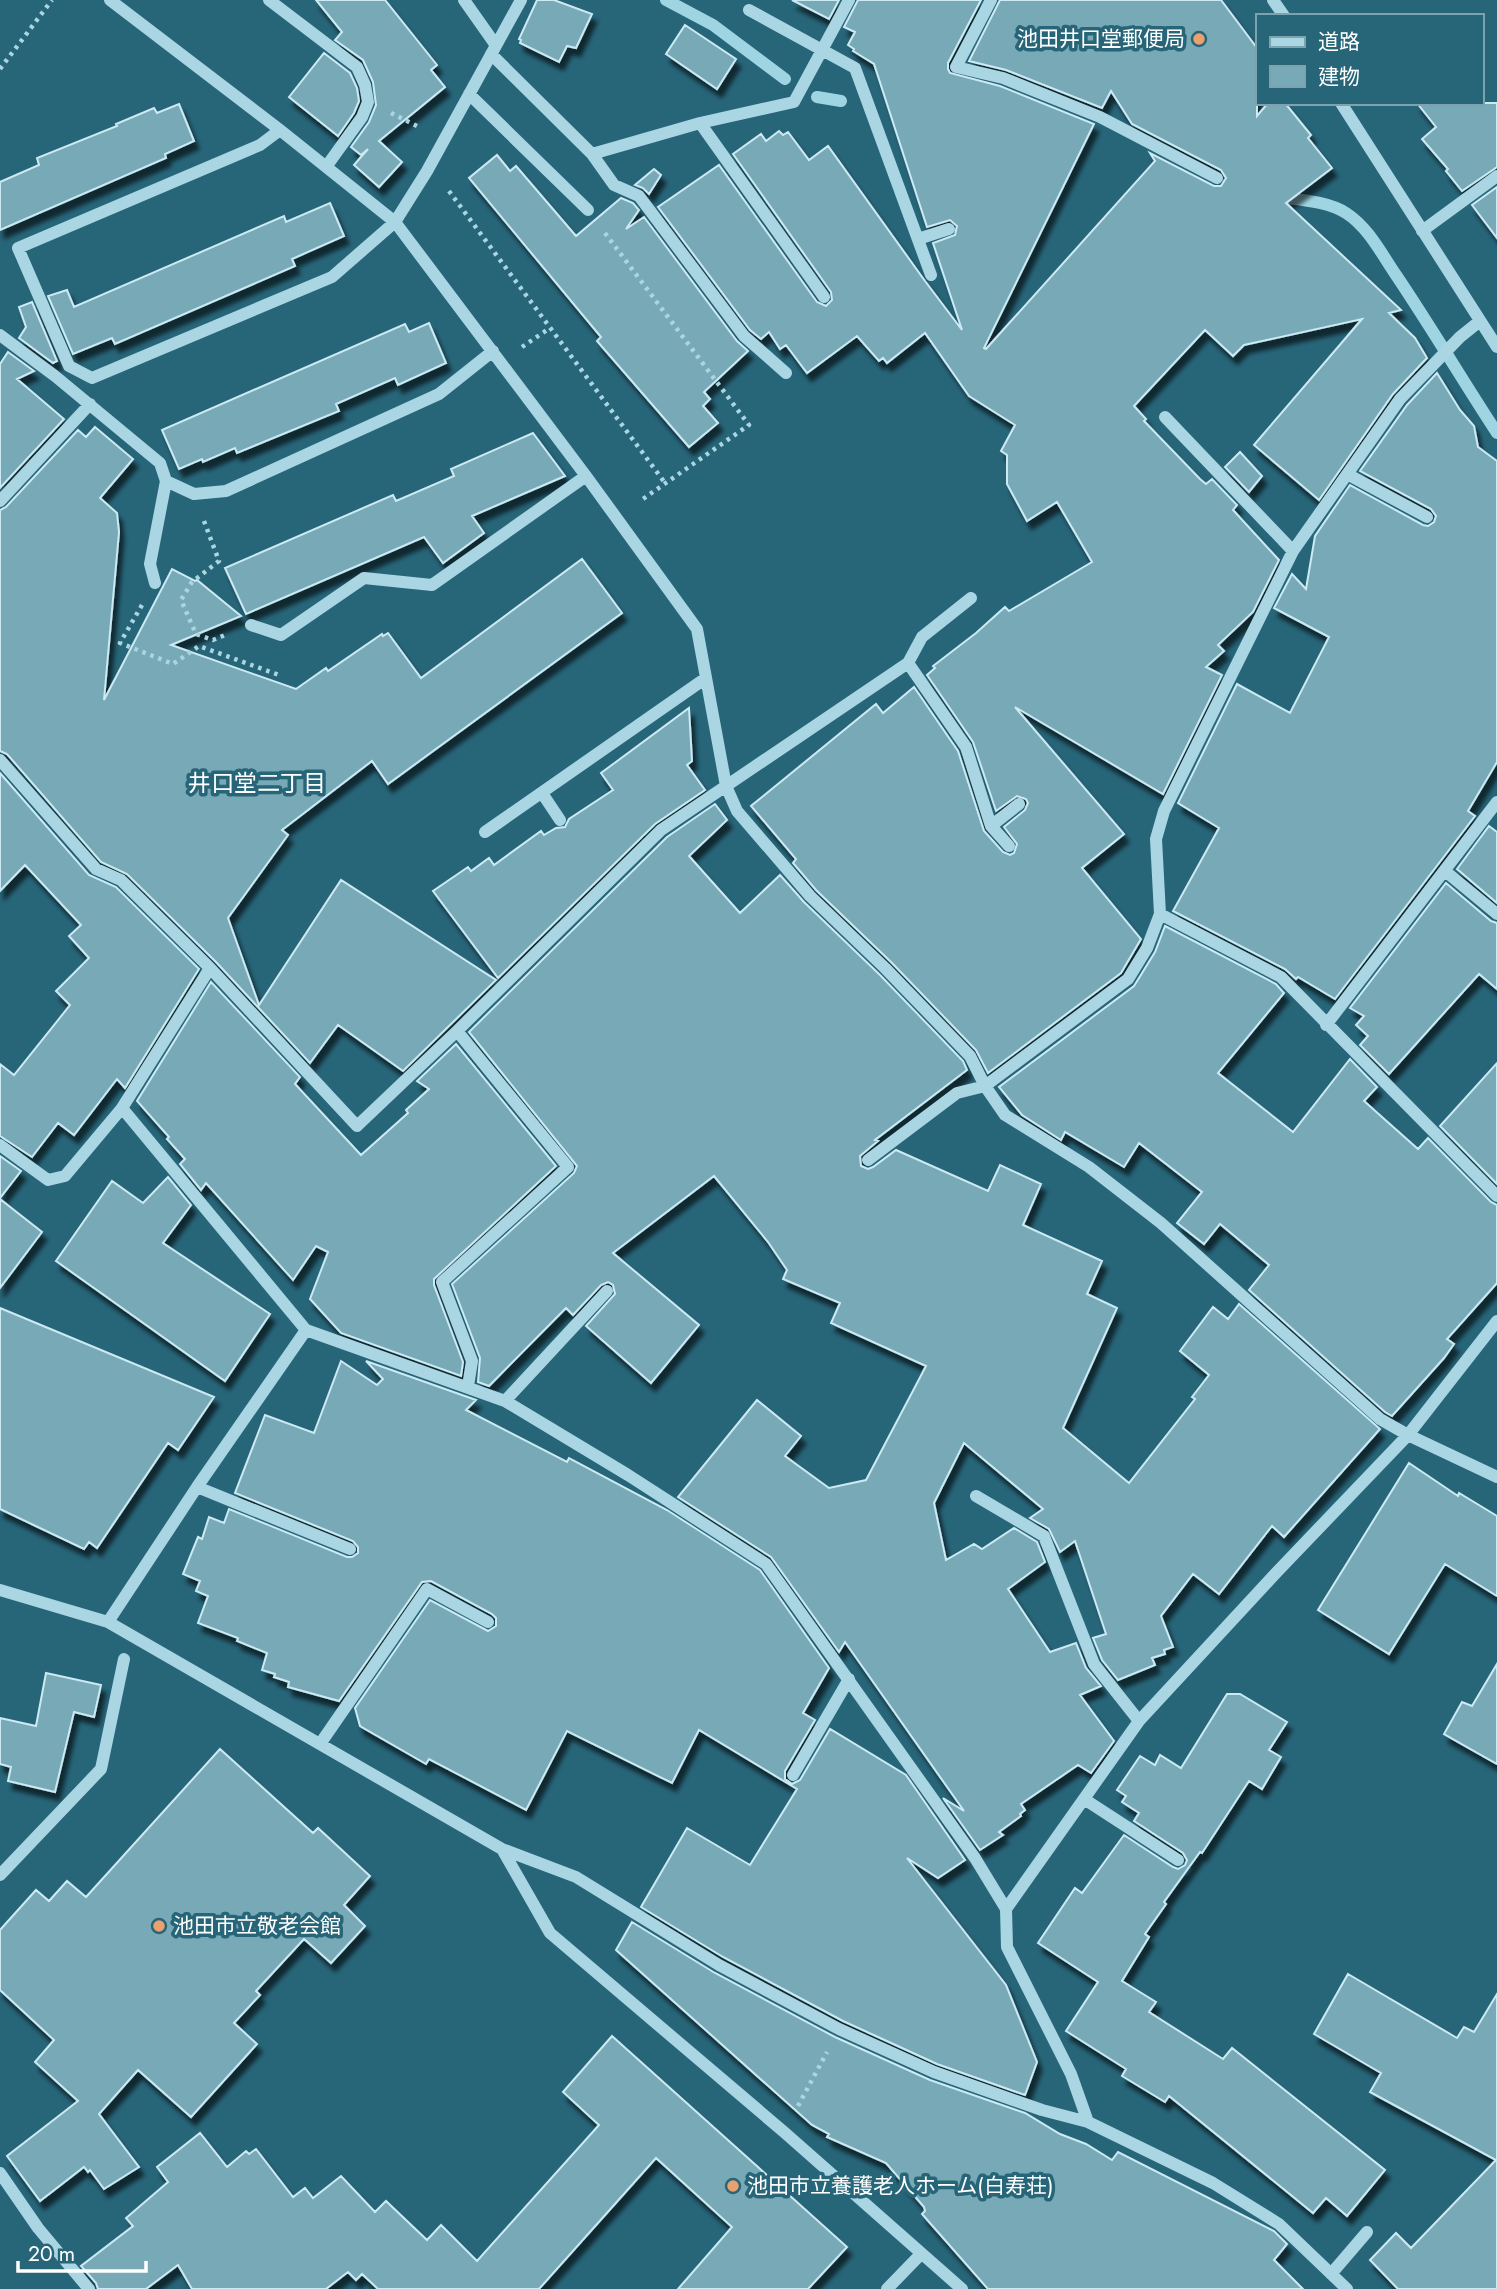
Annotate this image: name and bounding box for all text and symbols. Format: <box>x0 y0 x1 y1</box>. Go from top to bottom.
legend <box>1256 14 1483 105</box>
place label: 池田井口堂郵便局 <box>1017 24 1185 54</box>
text: 道路 <box>1318 27 1360 57</box>
marker: 池田井口堂郵便局 <box>1191 31 1207 47</box>
text: 建物 <box>1318 62 1360 92</box>
district label: 井口堂二丁目 <box>188 766 326 800</box>
place label: 池田市立敬老会館 <box>173 1911 341 1941</box>
marker: 池田市立敬老会館 <box>151 1918 167 1934</box>
place label: 池田市立養護老人ホーム(白寿荘) <box>747 2171 1053 2201</box>
marker: 池田市立養護老人ホーム(白寿荘) <box>725 2178 741 2194</box>
scale bar <box>18 2230 145 2274</box>
text: 20 m <box>28 2239 75 2269</box>

